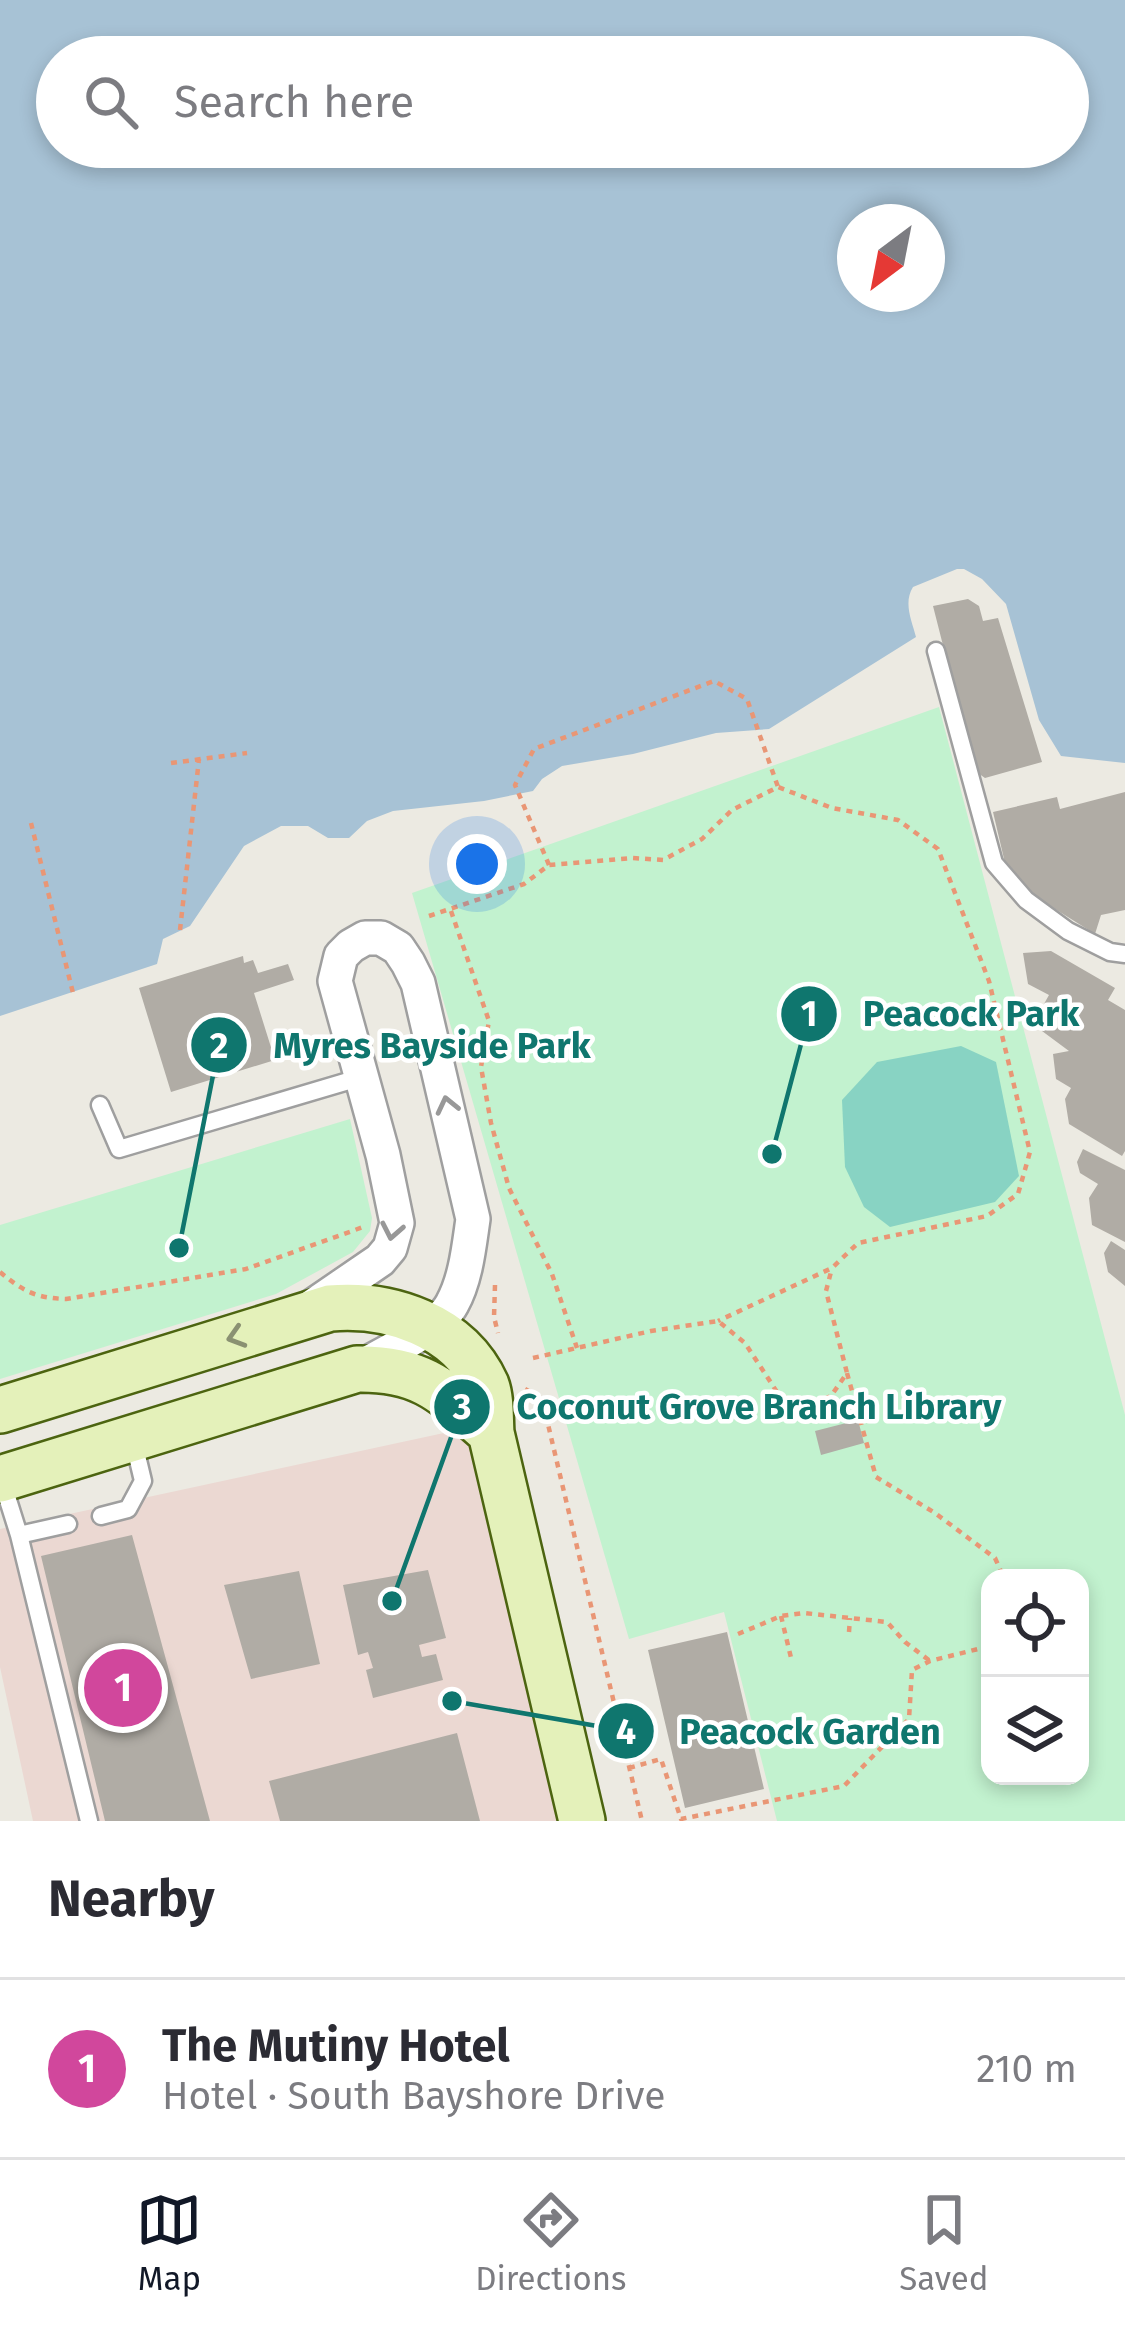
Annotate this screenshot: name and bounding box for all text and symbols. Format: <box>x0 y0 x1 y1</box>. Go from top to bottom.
search box <box>36 36 1089 168</box>
icon: search <box>78 69 144 135</box>
text: Search here <box>174 75 414 129</box>
north arrow <box>837 204 945 312</box>
your location <box>447 834 507 894</box>
callout: Peacock Park <box>779 978 1103 1050</box>
text: 1 <box>801 992 817 1036</box>
text: Peacock Park <box>863 992 1080 1036</box>
callout: Myres Bayside Park <box>189 1009 614 1081</box>
text: 2 <box>210 1024 228 1068</box>
text: Myres Bayside Park <box>273 1024 592 1068</box>
one-way arrow <box>435 1095 460 1115</box>
one-way arrow <box>380 1221 406 1241</box>
one-way arrow <box>226 1323 247 1348</box>
callout: Coconut Grove Branch Library <box>432 1371 1025 1443</box>
text: 3 <box>452 1385 471 1429</box>
text: Coconut Grove Branch Library <box>517 1385 1002 1429</box>
map controls <box>981 1569 1089 1785</box>
button: locate <box>981 1569 1089 1677</box>
pin: 1 <box>84 1643 162 1733</box>
button: layers <box>981 1677 1089 1785</box>
callout: Peacock Garden <box>596 1695 965 1767</box>
text: 4 <box>616 1710 636 1754</box>
text: Peacock Garden <box>679 1710 941 1754</box>
text: Nearby <box>48 1868 214 1930</box>
text: The Mutiny Hotel <box>162 2019 510 2073</box>
text: 1 <box>78 2046 96 2092</box>
text: 210 m <box>976 2046 1077 2092</box>
text: Hotel · South Bayshore Drive <box>162 2073 666 2119</box>
tab: Map <box>136 2187 202 2299</box>
tab: Directions <box>475 2187 627 2299</box>
tab: Saved <box>899 2187 989 2299</box>

